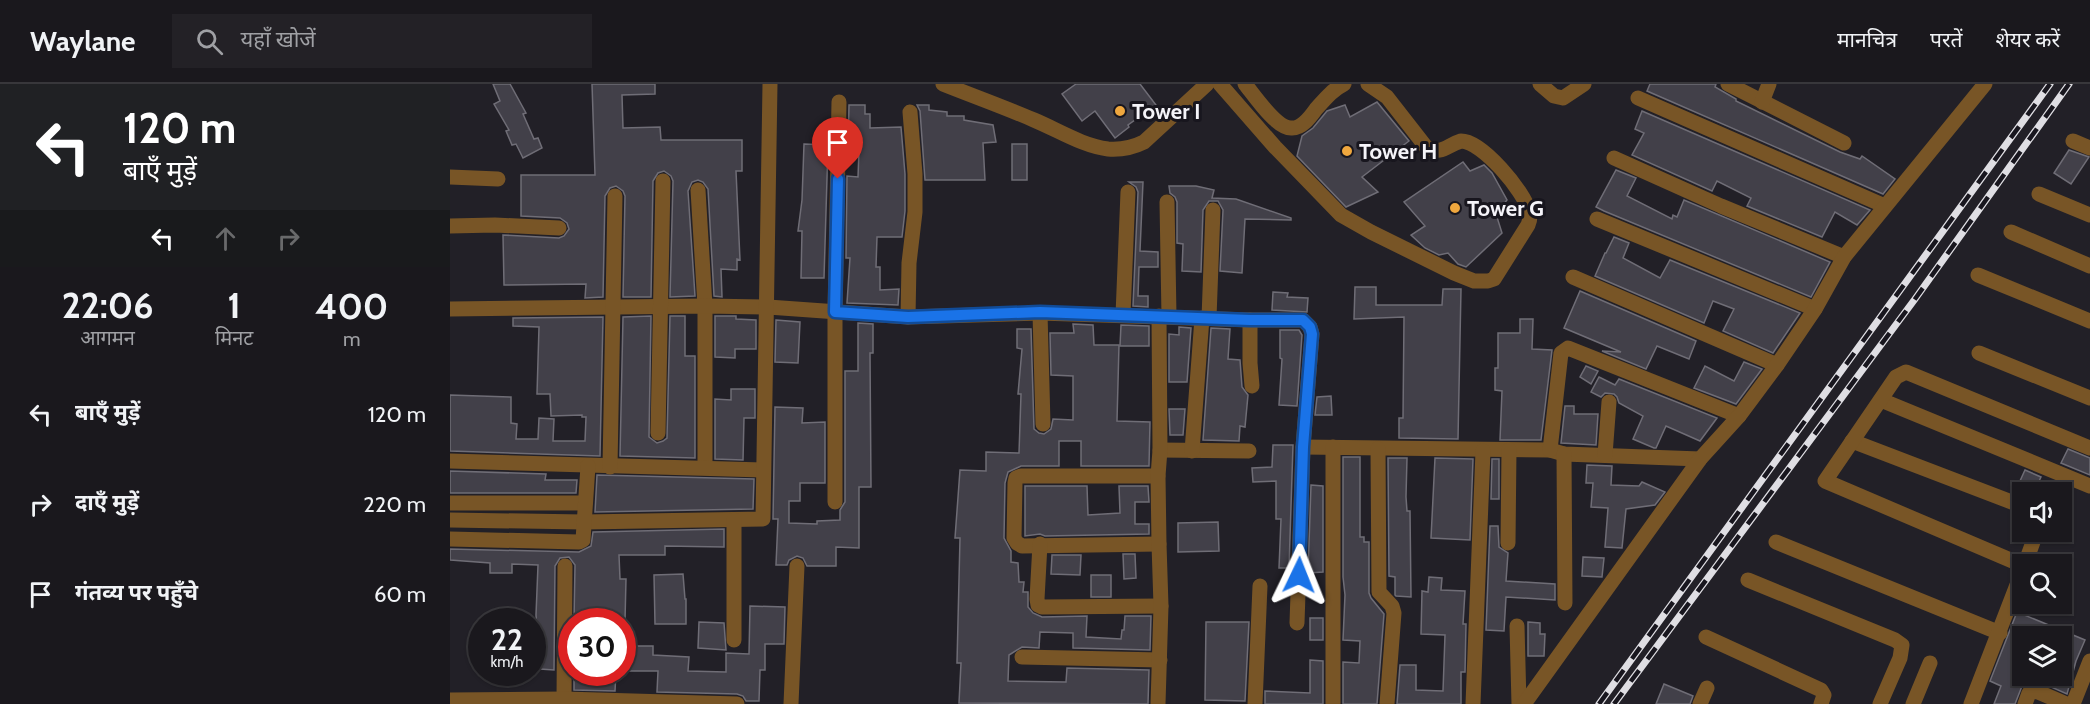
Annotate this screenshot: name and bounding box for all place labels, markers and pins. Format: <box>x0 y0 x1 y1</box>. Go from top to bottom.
place label: Tower I <box>1132 98 1201 125</box>
marker: Tower I <box>1113 104 1127 118</box>
pin <box>812 117 863 179</box>
place label: Tower H <box>1359 138 1437 165</box>
marker: Tower H <box>1340 144 1354 158</box>
place label: Tower G <box>1467 195 1544 222</box>
marker: Tower G <box>1448 201 1462 215</box>

